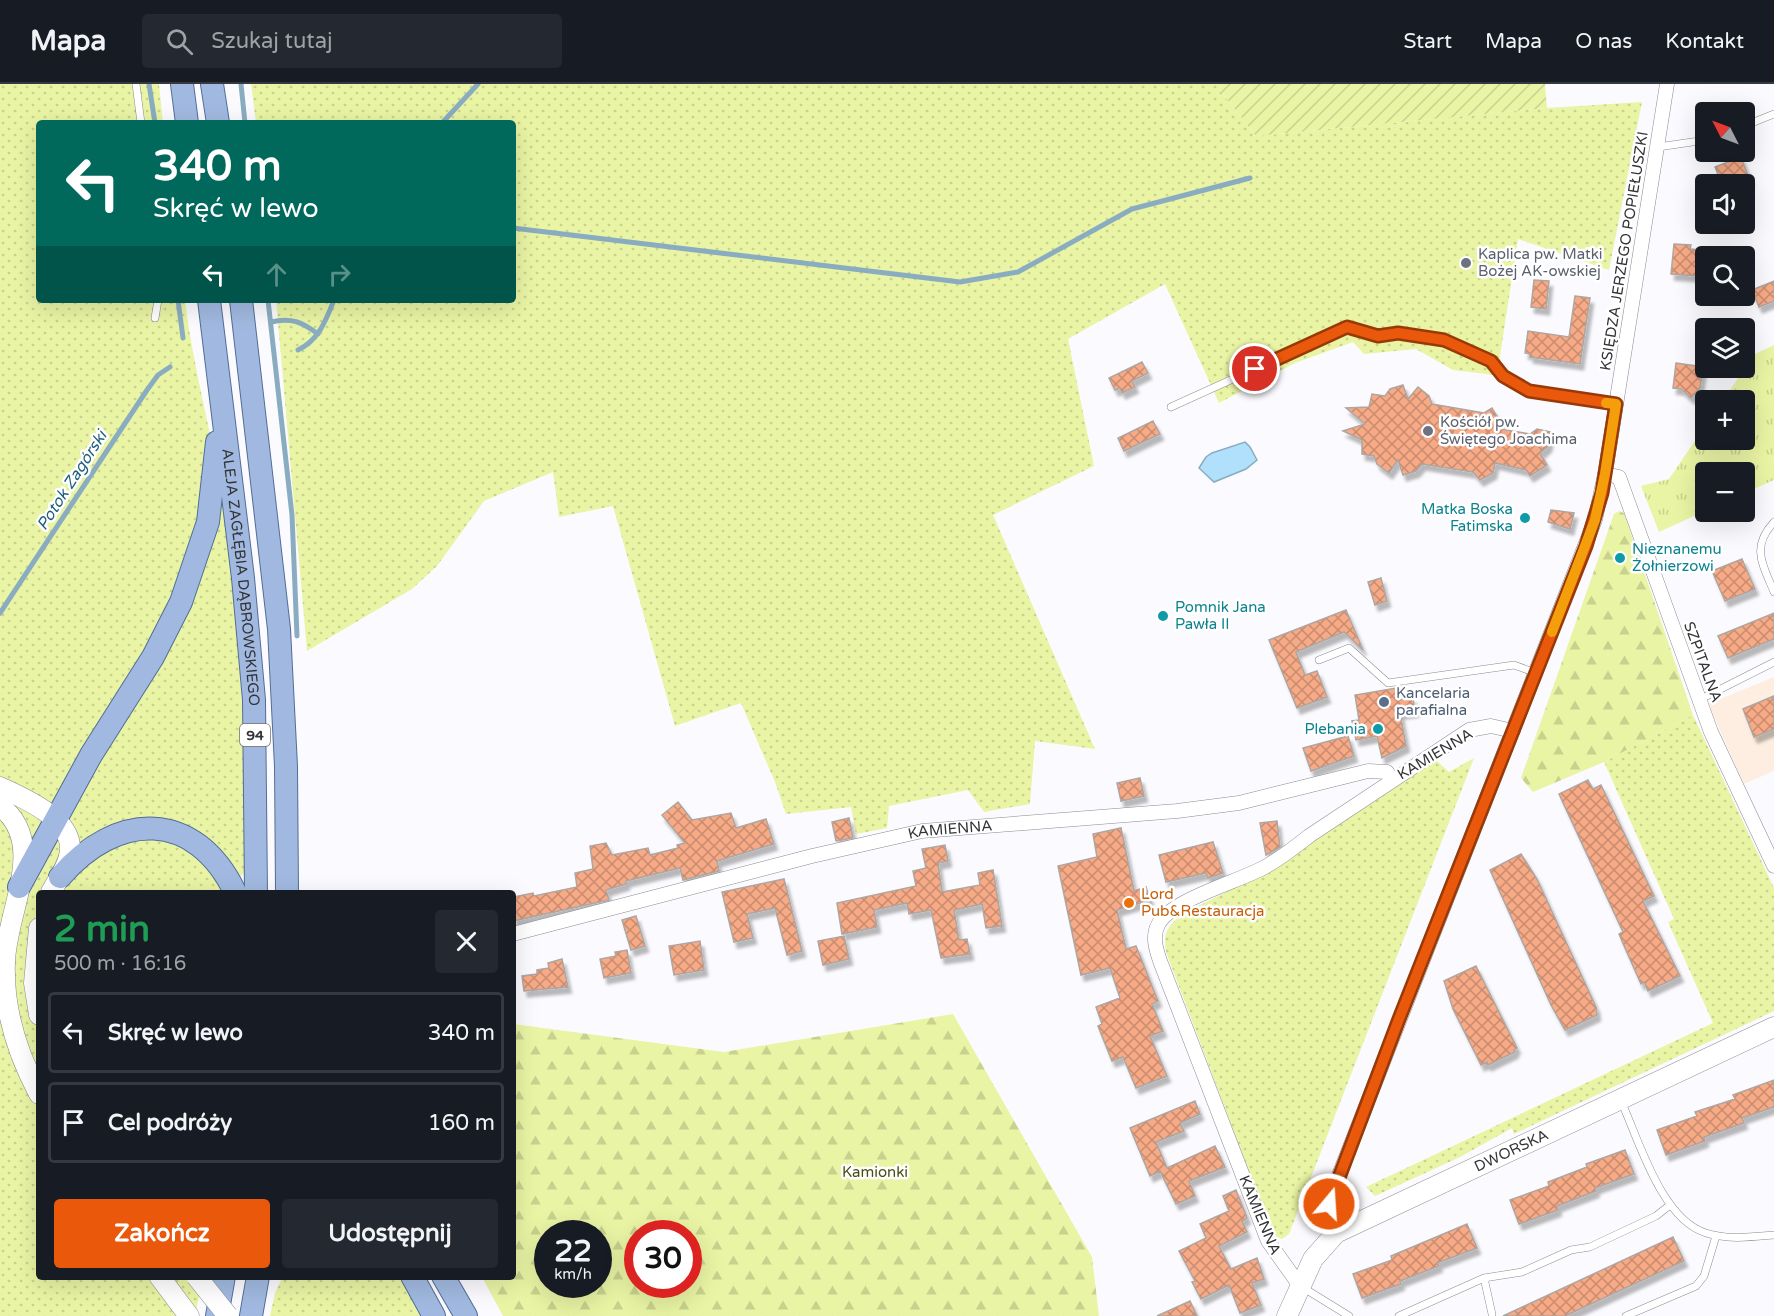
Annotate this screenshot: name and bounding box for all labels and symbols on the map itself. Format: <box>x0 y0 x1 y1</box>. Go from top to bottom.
north arrow <box>1695 102 1755 162</box>
street label: KSIĘDZA JERZEGO POPIEŁUSZKI <box>1596 130 1652 372</box>
place label: Kaplica pw. Matki Bożej AK-owskiej <box>1478 245 1603 280</box>
marker: Kaplica pw. Matki Bożej AK-owskiej <box>1459 256 1473 270</box>
pin <box>1229 343 1280 394</box>
place label: Kościół pw. Świętego Joachima <box>1440 413 1577 448</box>
marker: Kościół pw. Świętego Joachima <box>1421 424 1435 438</box>
water label: Potok Zagórski <box>32 425 112 534</box>
street label: ALEJA ZAGŁĘBIA DĄBROWSKIEGO <box>218 447 263 707</box>
place label: Matka Boska Fatimska <box>1421 500 1513 535</box>
marker: Matka Boska Fatimska <box>1518 511 1532 525</box>
place label: Nieznanemu Żołnierzowi <box>1632 540 1722 575</box>
marker: Nieznanemu Żołnierzowi <box>1613 551 1627 565</box>
place label: Pomnik Jana Pawła II <box>1175 598 1266 633</box>
marker: Pomnik Jana Pawła II <box>1156 609 1170 623</box>
street label: SZPITALNA <box>1680 619 1726 705</box>
place label: Kancelaria parafialna <box>1396 684 1470 719</box>
marker: Kancelaria parafialna <box>1377 695 1391 709</box>
place label: Plebania <box>1305 720 1366 738</box>
marker: Plebania <box>1371 722 1385 736</box>
road number: 94 <box>240 724 270 746</box>
street label: KAMIENNA <box>1394 725 1476 783</box>
street label: KAMIENNA <box>906 817 993 843</box>
place label: Lord Pub&Restauracja <box>1141 885 1264 920</box>
marker: Lord Pub&Restauracja <box>1122 896 1136 910</box>
street label: DWORSKA <box>1471 1126 1551 1176</box>
park label: Kamionki <box>842 1163 908 1181</box>
position arrow <box>1297 1172 1361 1236</box>
street label: KAMIENNA <box>1235 1173 1285 1257</box>
speed limit sign: 30 <box>624 1220 702 1298</box>

